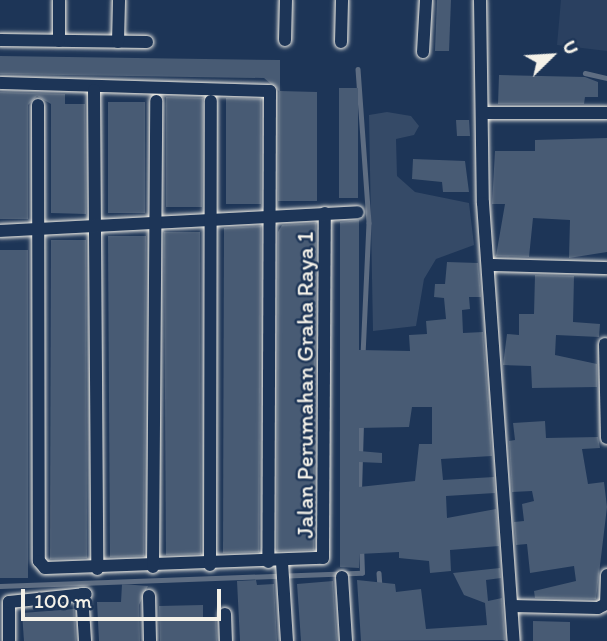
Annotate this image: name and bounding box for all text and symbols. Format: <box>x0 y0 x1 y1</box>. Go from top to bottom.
north arrow <box>516 21 586 91</box>
text: U <box>558 37 584 58</box>
street label: Jalan Perumahan Graha Raya 1 <box>291 233 319 537</box>
scale bar <box>24 574 224 618</box>
text: 100 m <box>34 588 92 613</box>

